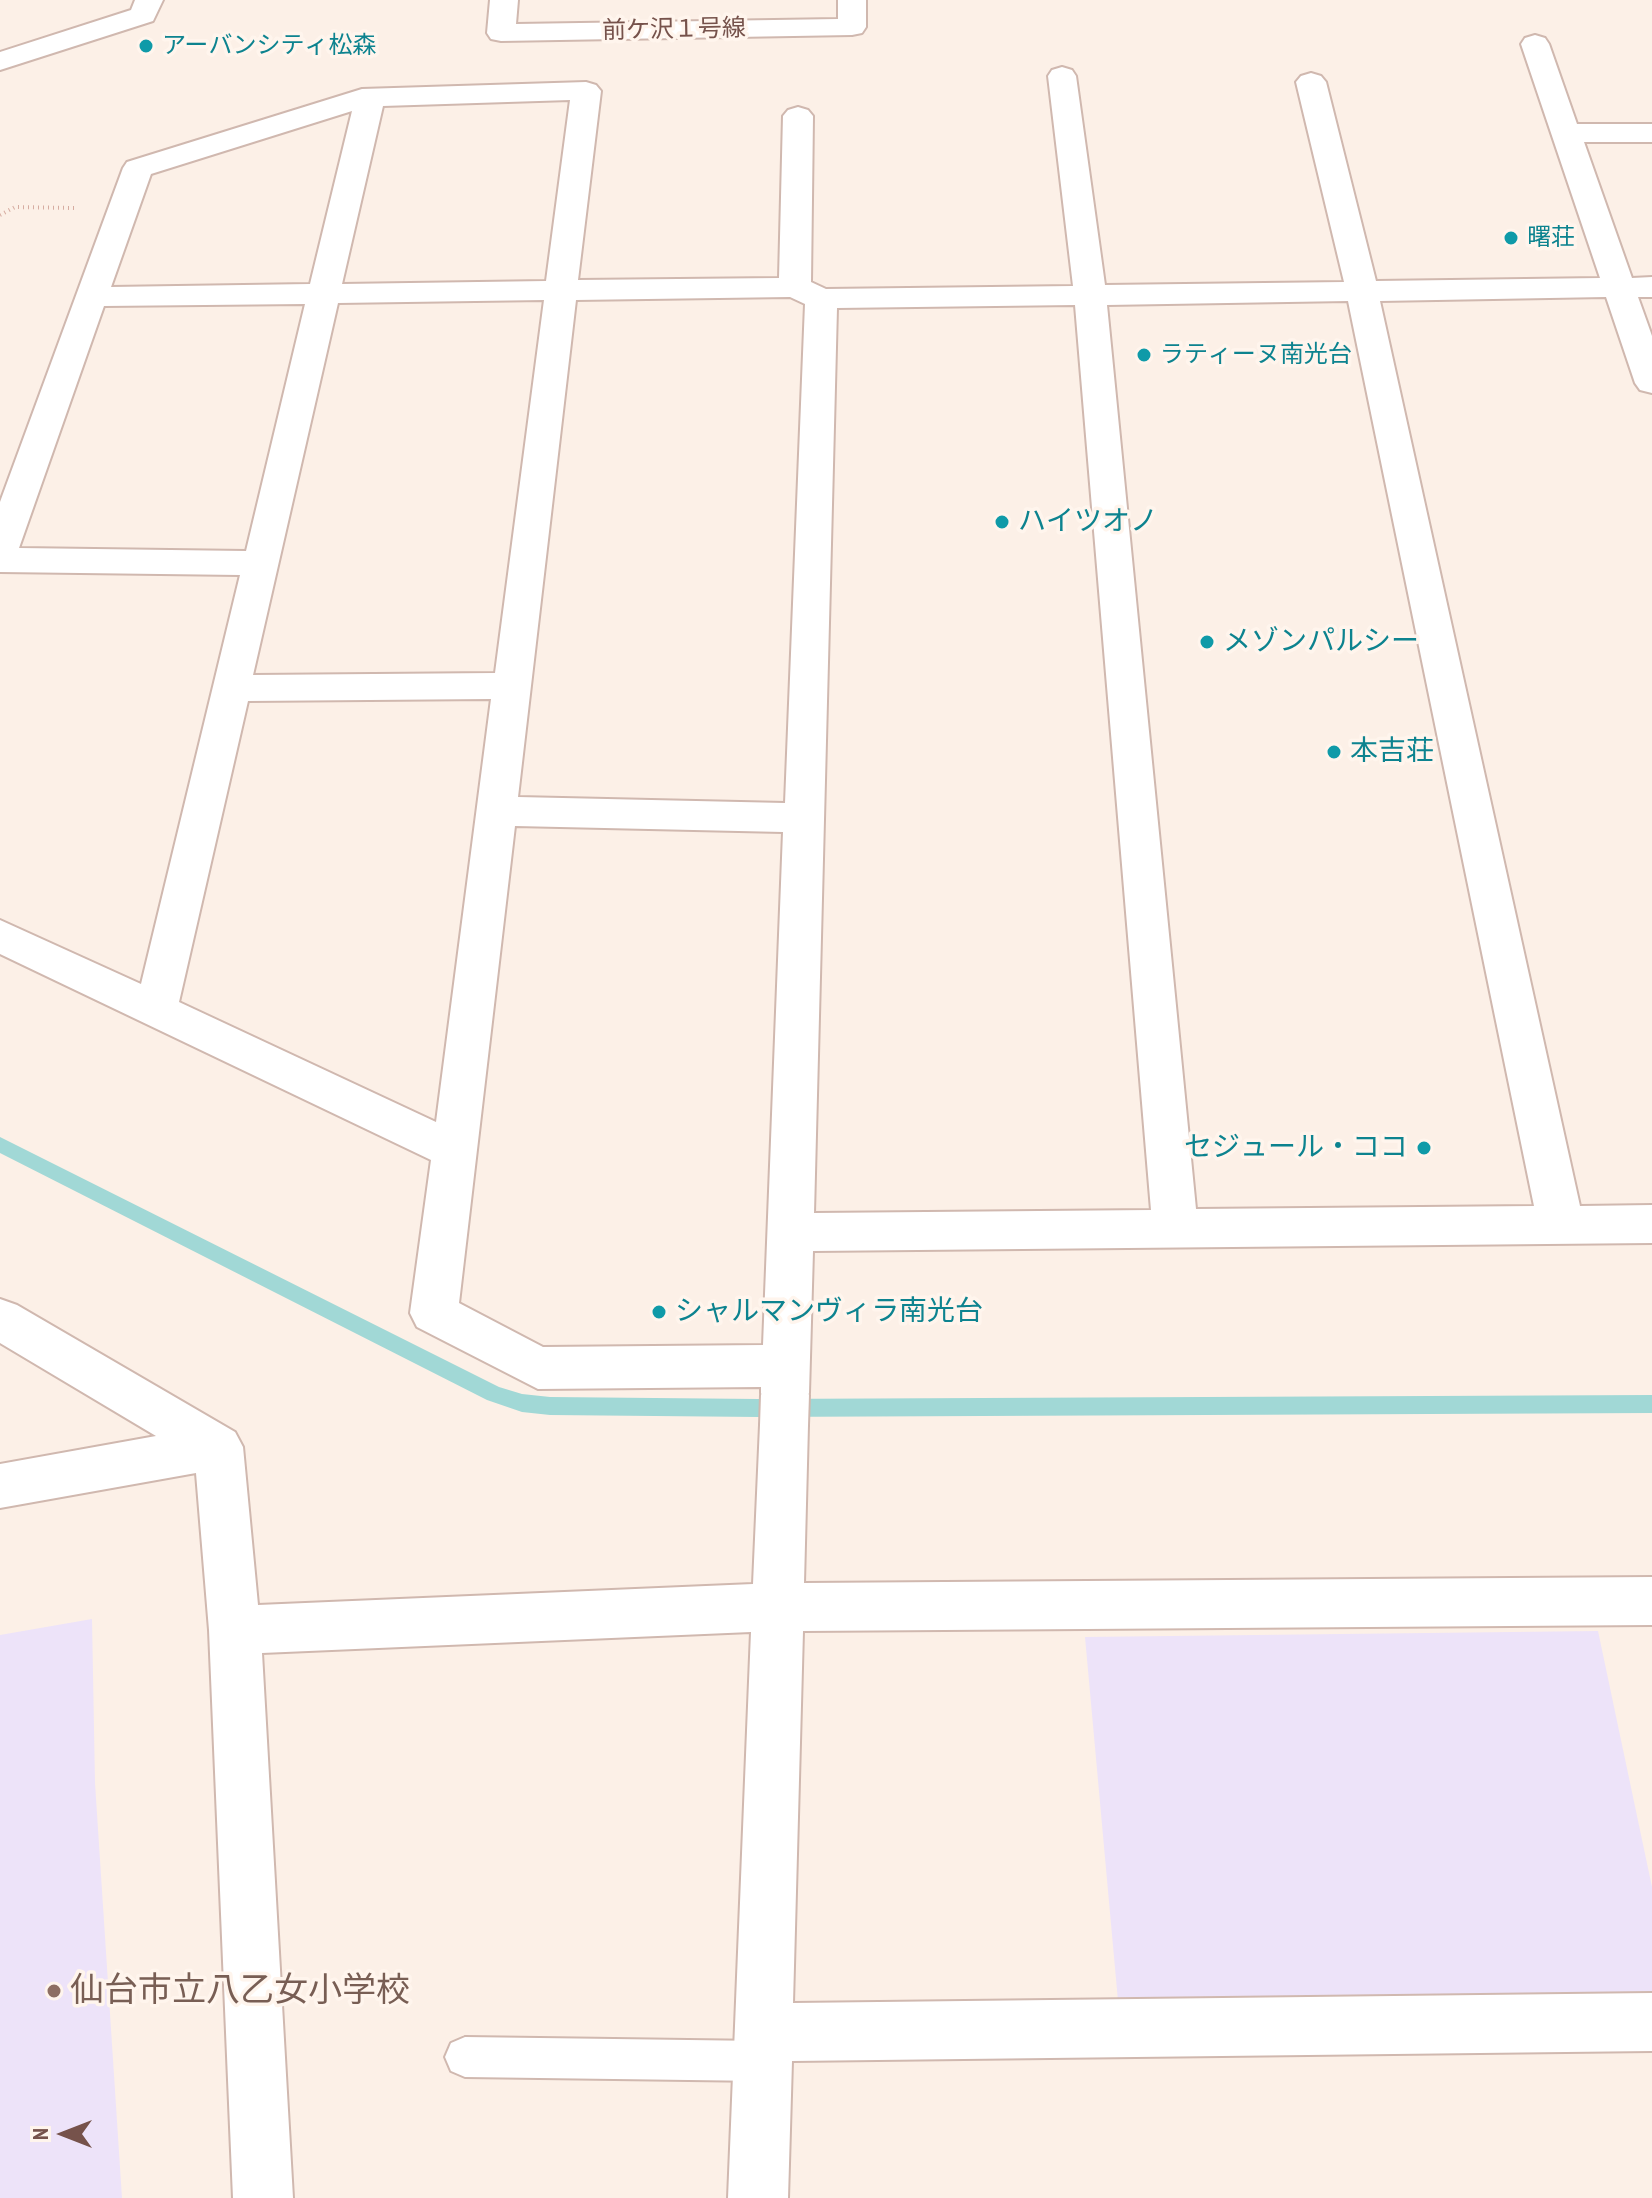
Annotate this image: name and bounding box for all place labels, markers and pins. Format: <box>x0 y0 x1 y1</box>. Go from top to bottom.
place label: アーバンシティ松森 <box>162 32 377 60</box>
marker: アーバンシティ松森 <box>137 37 155 55</box>
place label: 曙荘 <box>1527 224 1575 252</box>
marker: 曙荘 <box>1502 229 1520 247</box>
place label: ラティーヌ南光台 <box>1160 341 1352 369</box>
marker: ラティーヌ南光台 <box>1135 346 1153 364</box>
place label: ハイツオノ <box>1018 505 1158 539</box>
marker: ハイツオノ <box>993 513 1011 531</box>
place label: メゾンパルシー <box>1223 625 1419 659</box>
marker: メゾンパルシー <box>1198 633 1216 651</box>
place label: 本吉荘 <box>1350 735 1434 769</box>
marker: 本吉荘 <box>1325 743 1343 761</box>
place label: セジュール・ココ <box>1184 1131 1408 1165</box>
marker: セジュール・ココ <box>1415 1139 1433 1157</box>
place label: シャルマンヴィラ南光台 <box>675 1295 983 1329</box>
marker: シャルマンヴィラ南光台 <box>650 1303 668 1321</box>
place label: 仙台市立八乙女小学校 <box>70 1971 410 2011</box>
marker: 仙台市立八乙女小学校 <box>45 1982 63 2000</box>

